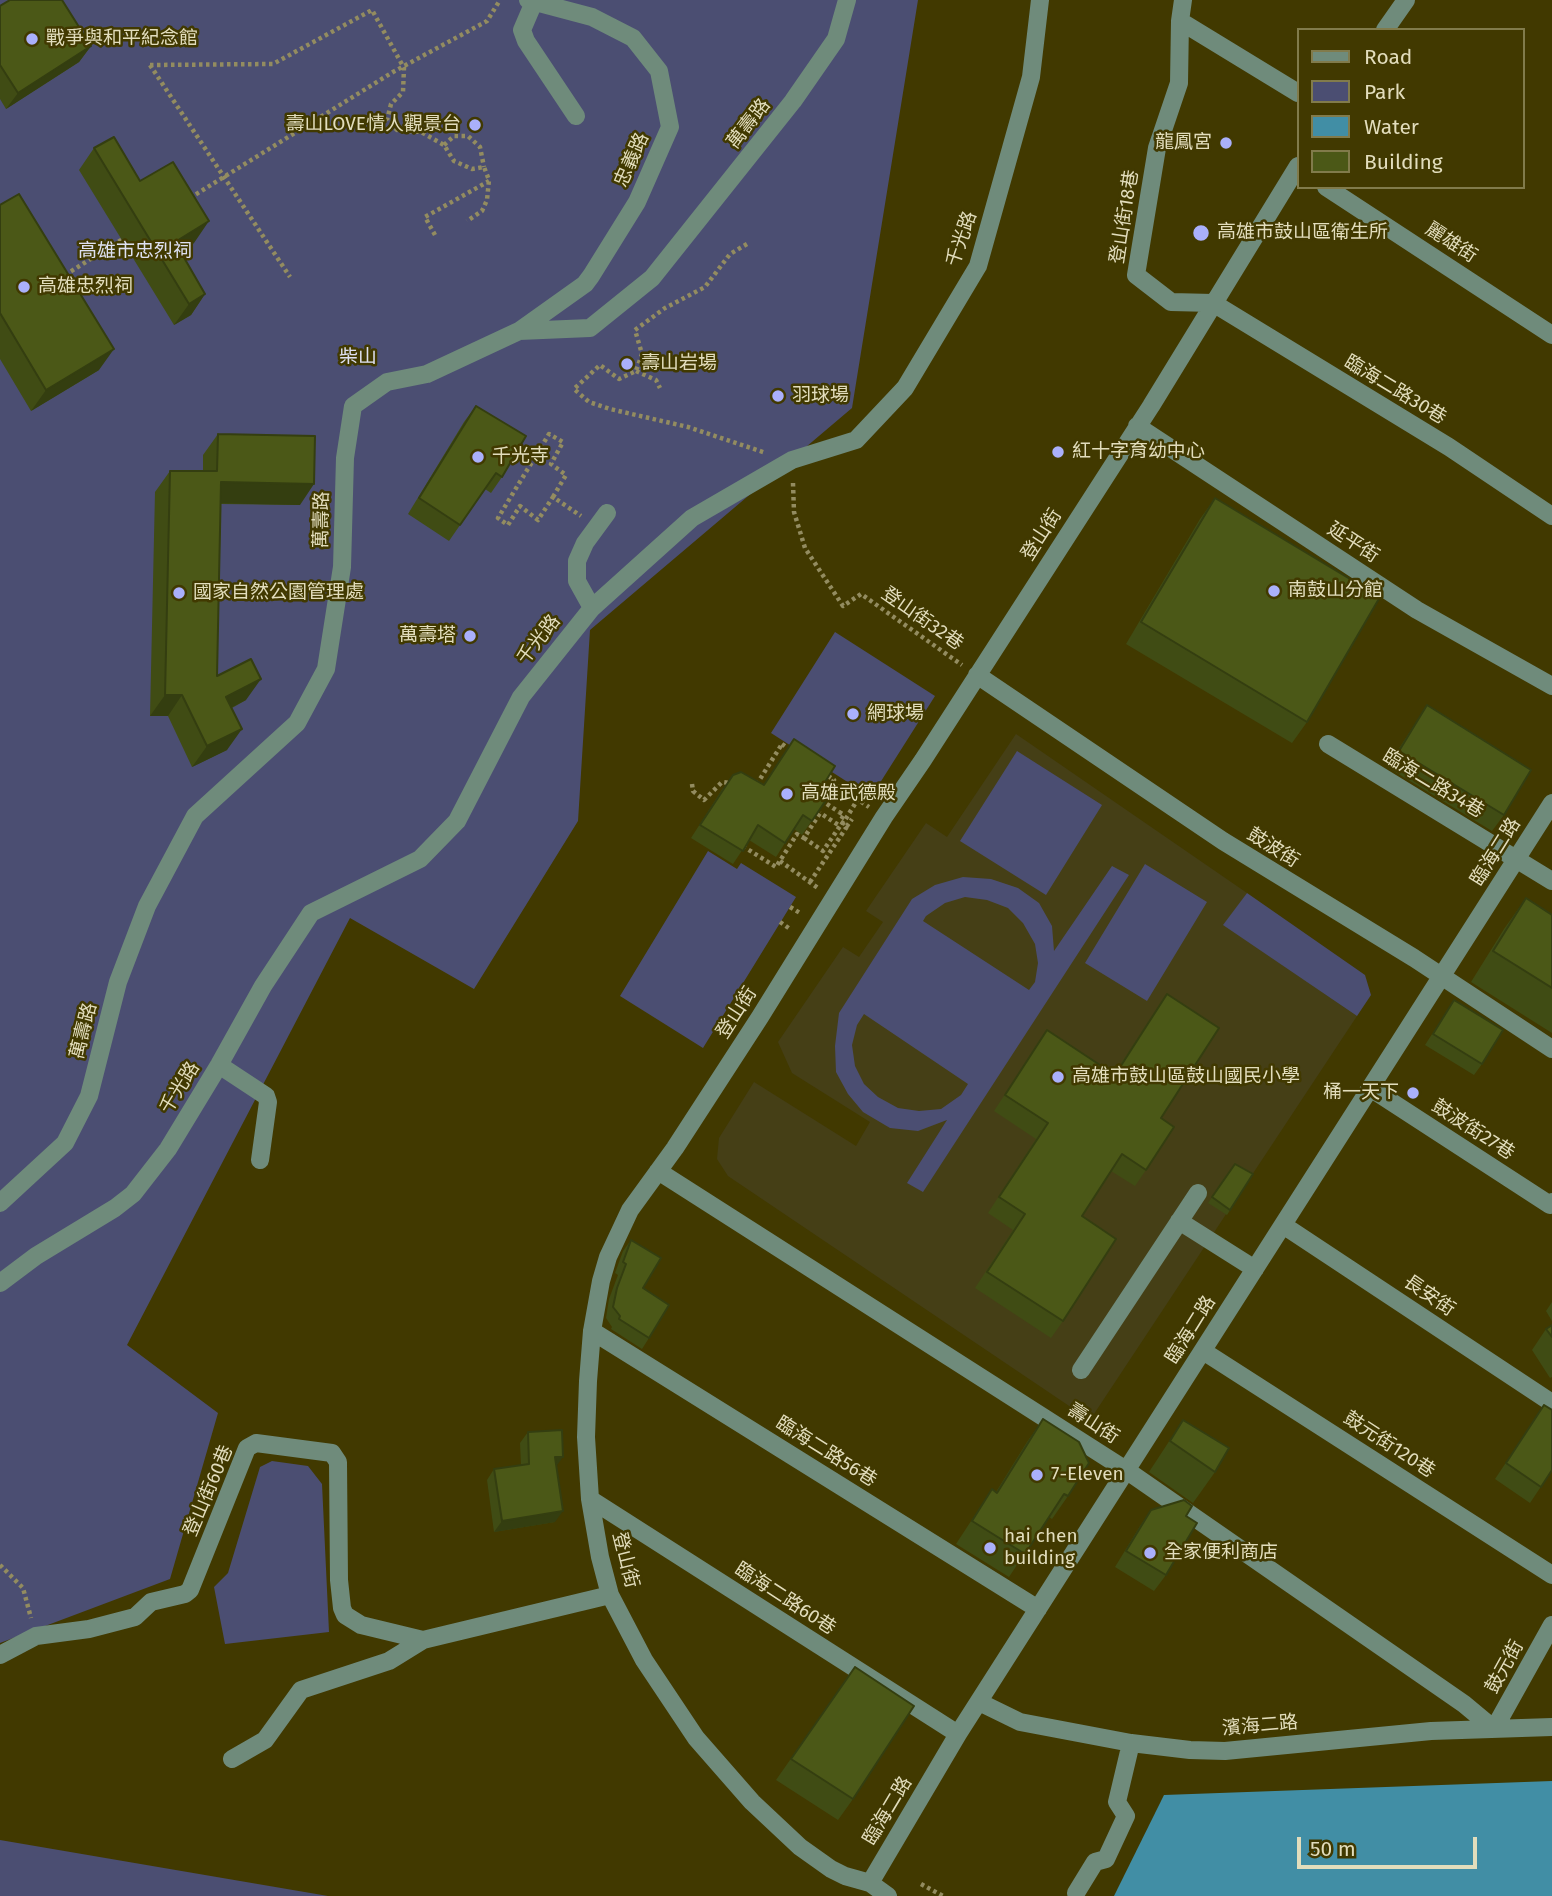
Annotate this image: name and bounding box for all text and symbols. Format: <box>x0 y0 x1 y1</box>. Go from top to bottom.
place label: 戰爭與和平紀念館 <box>46 28 198 50</box>
legend <box>1296 28 1524 189</box>
marker: 戰爭與和平紀念館 <box>24 31 40 47</box>
text: Road <box>1364 44 1412 70</box>
text: Park <box>1364 79 1405 105</box>
street label: 萬壽路 <box>722 95 776 153</box>
place label: 壽山LOVE情人觀景台 <box>286 114 461 136</box>
text: Water <box>1364 114 1419 140</box>
marker: 壽山LOVE情人觀景台 <box>467 117 483 133</box>
street label: 忠義路 <box>610 129 654 191</box>
place label: 龍鳳宮 <box>1155 132 1212 154</box>
marker: 龍鳳宮 <box>1218 135 1234 151</box>
text: Building <box>1364 149 1443 175</box>
street label: 登山街18巷 <box>1106 168 1144 266</box>
street label: 千光路 <box>942 208 982 270</box>
street label: 麗雄街 <box>1421 218 1481 268</box>
place label: 高雄市鼓山區衛生所 <box>1217 222 1388 244</box>
marker: 高雄市鼓山區衛生所 <box>1191 223 1211 243</box>
park label: 高雄市忠烈祠 <box>78 241 192 263</box>
place label: 高雄忠烈祠 <box>38 276 133 298</box>
marker: 高雄忠烈祠 <box>16 279 32 295</box>
park label: 柴山 <box>339 347 377 369</box>
street label: 臨海二路30巷 <box>1340 351 1450 429</box>
place label: 壽山岩場 <box>641 353 717 375</box>
marker: 壽山岩場 <box>619 356 635 372</box>
place label: 羽球場 <box>792 385 849 407</box>
marker: 羽球場 <box>770 388 786 404</box>
place label: 紅十字育幼中心 <box>1072 441 1205 463</box>
marker: 紅十字育幼中心 <box>1050 444 1066 460</box>
place label: 千光寺 <box>492 446 549 468</box>
marker: 千光寺 <box>470 449 486 465</box>
street label: 萬壽路 <box>310 491 334 549</box>
street label: 登山街 <box>1017 505 1067 565</box>
street label: 延平街 <box>1323 518 1383 568</box>
place label: 南鼓山分館 <box>1288 580 1383 602</box>
place label: 國家自然公園管理處 <box>193 582 364 604</box>
street label: 登山街32巷 <box>877 583 967 655</box>
marker: 南鼓山分館 <box>1266 583 1282 599</box>
marker: 國家自然公園管理處 <box>171 585 187 601</box>
street label: 千光路 <box>512 611 566 669</box>
place label: 萬壽塔 <box>399 625 456 647</box>
marker: 萬壽塔 <box>462 628 478 644</box>
place label: 網球場 <box>867 703 924 725</box>
marker: 網球場 <box>845 706 861 722</box>
street label: 臨海二路34巷 <box>1378 745 1488 823</box>
place label: 高雄武德殿 <box>801 783 896 805</box>
marker: 高雄武德殿 <box>779 786 795 802</box>
street label: 臨海二路 <box>1466 814 1526 890</box>
street label: 鼓波街 <box>1243 823 1303 873</box>
street label: 登山街 <box>712 983 762 1043</box>
street label: 萬壽路 <box>66 1001 102 1061</box>
street label: 千光路 <box>155 1058 205 1118</box>
place label: 高雄市鼓山區鼓山國民小學 <box>1072 1066 1300 1088</box>
marker: 高雄市鼓山區鼓山國民小學 <box>1050 1069 1066 1085</box>
place label: 桶一天下 <box>1323 1082 1399 1104</box>
marker: 桶一天下 <box>1405 1085 1421 1101</box>
street label: 鼓波街27巷 <box>1428 1095 1518 1165</box>
street label: 長安街 <box>1399 1271 1459 1321</box>
street label: 臨海二路 <box>1161 1292 1221 1368</box>
street label: 壽山街 <box>1063 1399 1123 1449</box>
street label: 鼓元街120巷 <box>1339 1407 1439 1483</box>
street label: 臨海二路56巷 <box>771 1412 881 1492</box>
street label: 登山街60巷 <box>180 1442 238 1540</box>
place label: 7-Eleven <box>1051 1464 1124 1486</box>
marker: 7-Eleven <box>1029 1467 1045 1483</box>
place label: hai chen building <box>1004 1526 1078 1570</box>
street label: 登山街 <box>607 1530 643 1590</box>
marker: hai chen building <box>982 1540 998 1556</box>
place label: 全家便利商店 <box>1164 1542 1278 1564</box>
marker: 全家便利商店 <box>1142 1545 1158 1561</box>
street label: 臨海二路60巷 <box>730 1558 840 1640</box>
street label: 鼓元街 <box>1481 1637 1529 1697</box>
street label: 濱海二路 <box>1221 1711 1299 1741</box>
street label: 臨海二路 <box>859 1773 917 1849</box>
scale bar <box>1300 1822 1480 1866</box>
text: 50 m <box>1310 1836 1356 1862</box>

